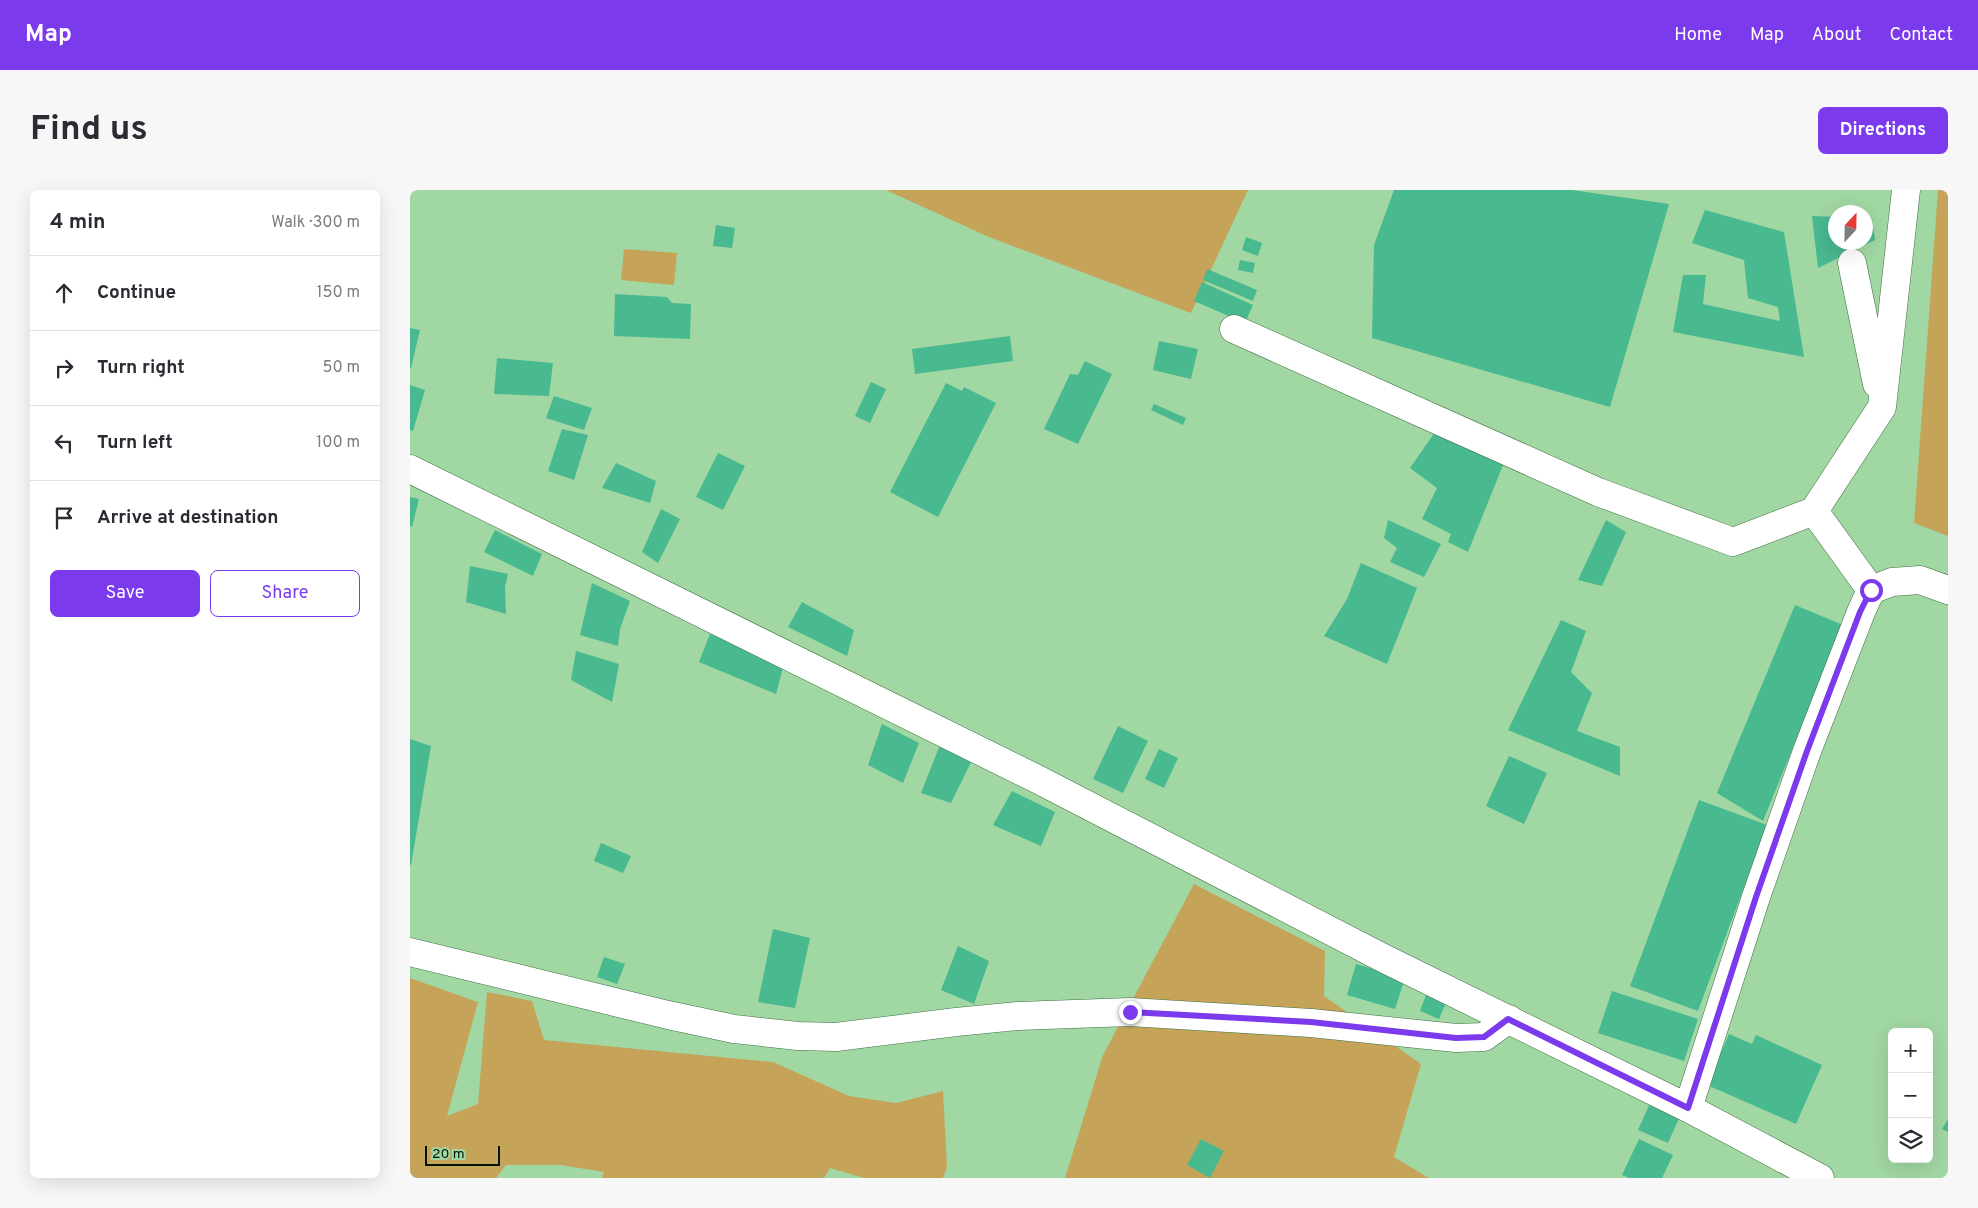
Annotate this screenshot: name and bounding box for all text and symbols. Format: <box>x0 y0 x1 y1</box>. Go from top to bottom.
text: Map <box>25 20 72 50</box>
text: Home <box>1674 24 1722 47</box>
text: Map <box>1750 24 1784 47</box>
text: About <box>1812 24 1861 47</box>
text: Contact <box>1889 24 1953 47</box>
button: Directions <box>1818 107 1948 154</box>
text: Find us <box>30 108 148 152</box>
north arrow <box>1828 205 1873 250</box>
text: 4 min <box>50 209 106 236</box>
text: Walk · 300 m <box>271 213 360 233</box>
icon: ahead <box>50 279 78 307</box>
text: Continue <box>97 281 176 305</box>
text: 150 m <box>317 283 360 303</box>
icon: right <box>50 354 78 382</box>
text: Turn right <box>97 356 185 380</box>
text: 50 m <box>323 358 360 378</box>
icon: left <box>50 429 78 457</box>
text: Turn left <box>97 431 173 455</box>
text: 100 m <box>316 433 360 453</box>
icon: arrive <box>50 504 78 532</box>
text: Arrive at destination <box>97 506 278 530</box>
button: Save <box>50 570 200 617</box>
button: Share <box>210 570 360 617</box>
route start <box>1860 579 1883 602</box>
route end <box>1119 1001 1142 1024</box>
map controls <box>1888 1028 1933 1163</box>
button: + <box>1888 1028 1933 1073</box>
button: − <box>1888 1073 1933 1118</box>
button: layers <box>1888 1118 1933 1163</box>
scale bar <box>425 1143 500 1166</box>
text: 20 m <box>432 1146 465 1163</box>

